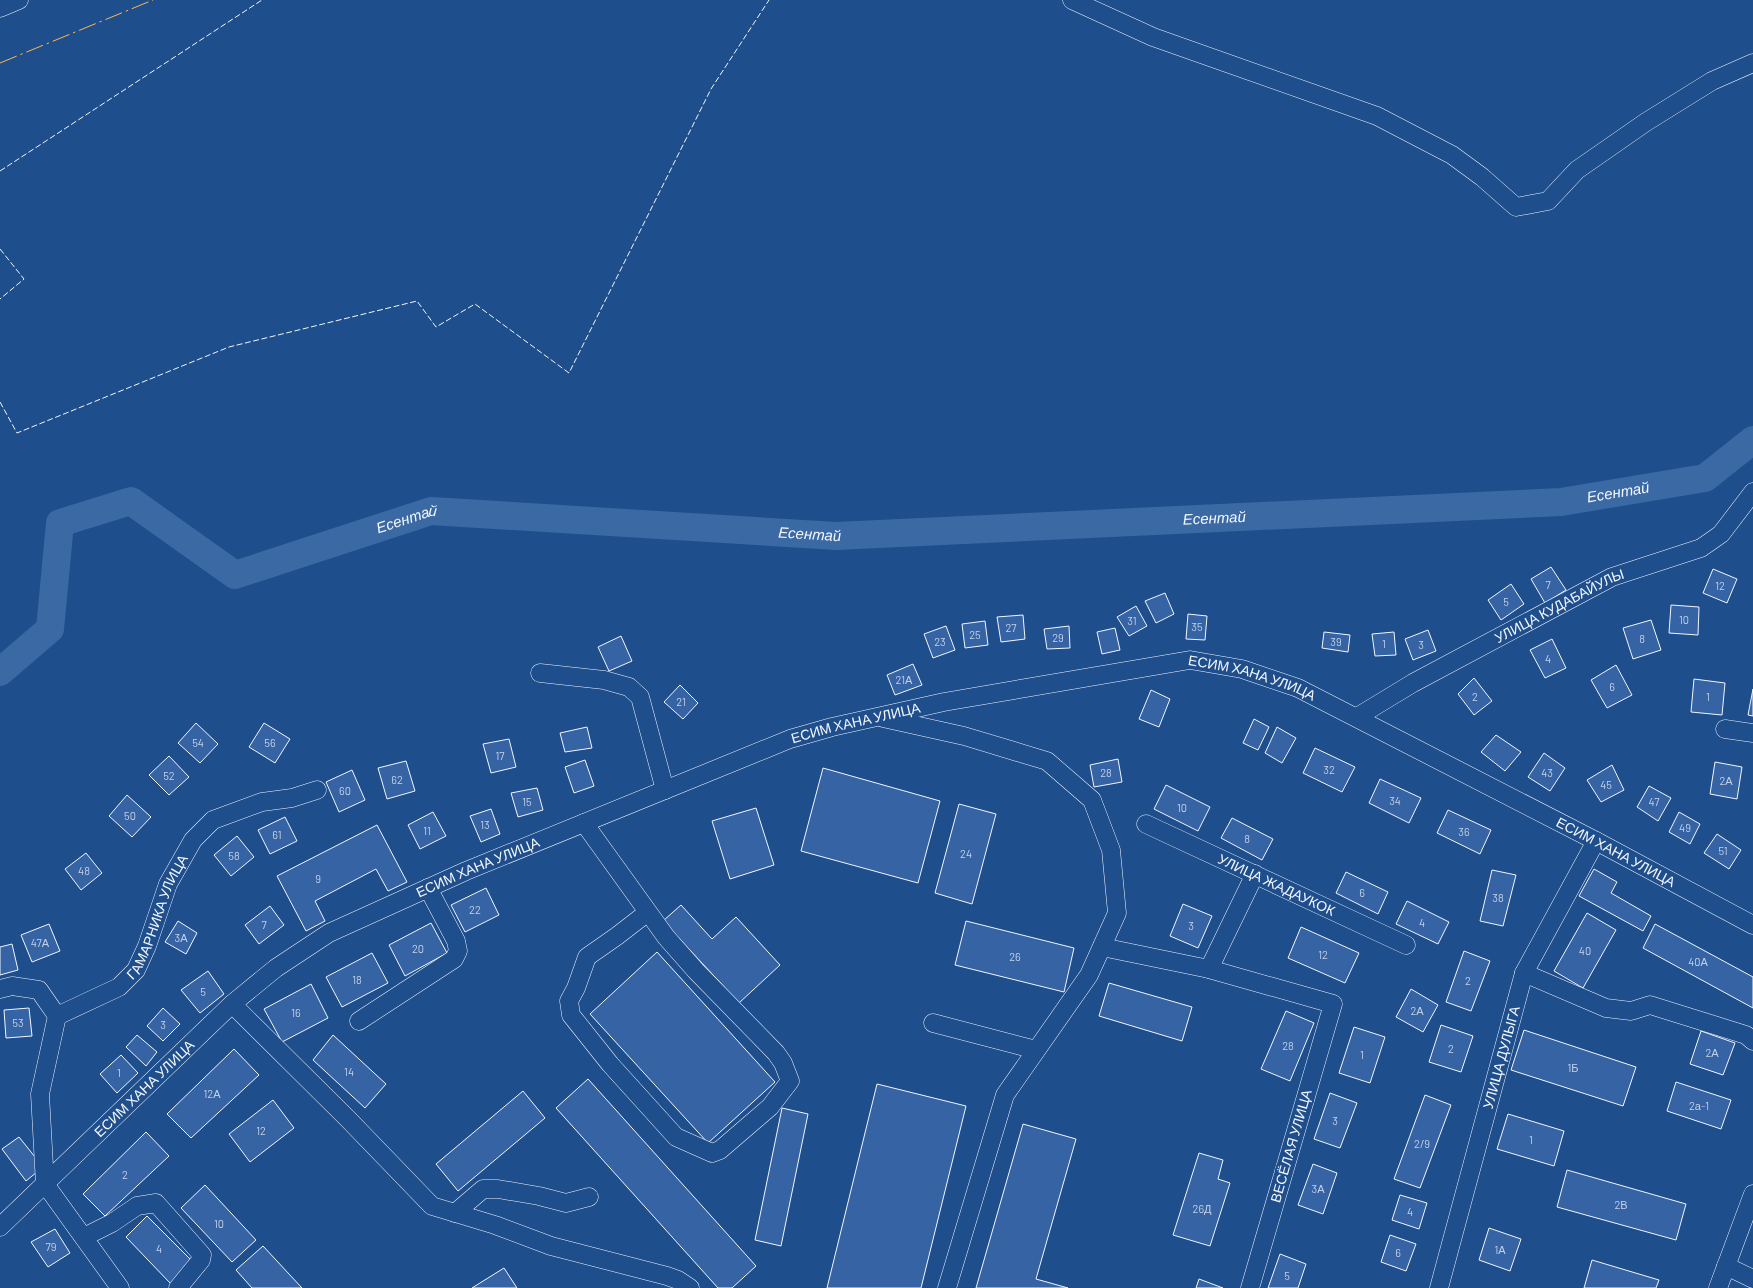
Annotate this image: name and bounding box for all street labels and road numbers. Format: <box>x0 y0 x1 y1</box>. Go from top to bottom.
street label: УЛИЦА КУДАБАЙУЛЫ <box>1491 565 1626 646</box>
street label: ЕСИМ ХАНА УЛИЦА <box>1187 651 1319 704</box>
street label: ЕСИМ ХАНА УЛИЦА <box>789 698 922 746</box>
street label: ЕСИМ ХАНА УЛИЦА <box>1554 813 1679 890</box>
street label: ЕСИМ ХАНА УЛИЦА <box>413 833 542 900</box>
street label: УЛИЦА ЖАДАУКОК <box>1216 850 1339 919</box>
street label: ГАМАРНИКА УЛИЦА <box>123 851 191 983</box>
street label: УЛИЦА ДУЛЫГА <box>1479 1003 1523 1110</box>
street label: ЕСИМ ХАНА УЛИЦА <box>90 1036 198 1140</box>
street label: ВЕСЁЛАЯ УЛИЦА <box>1266 1087 1315 1204</box>

